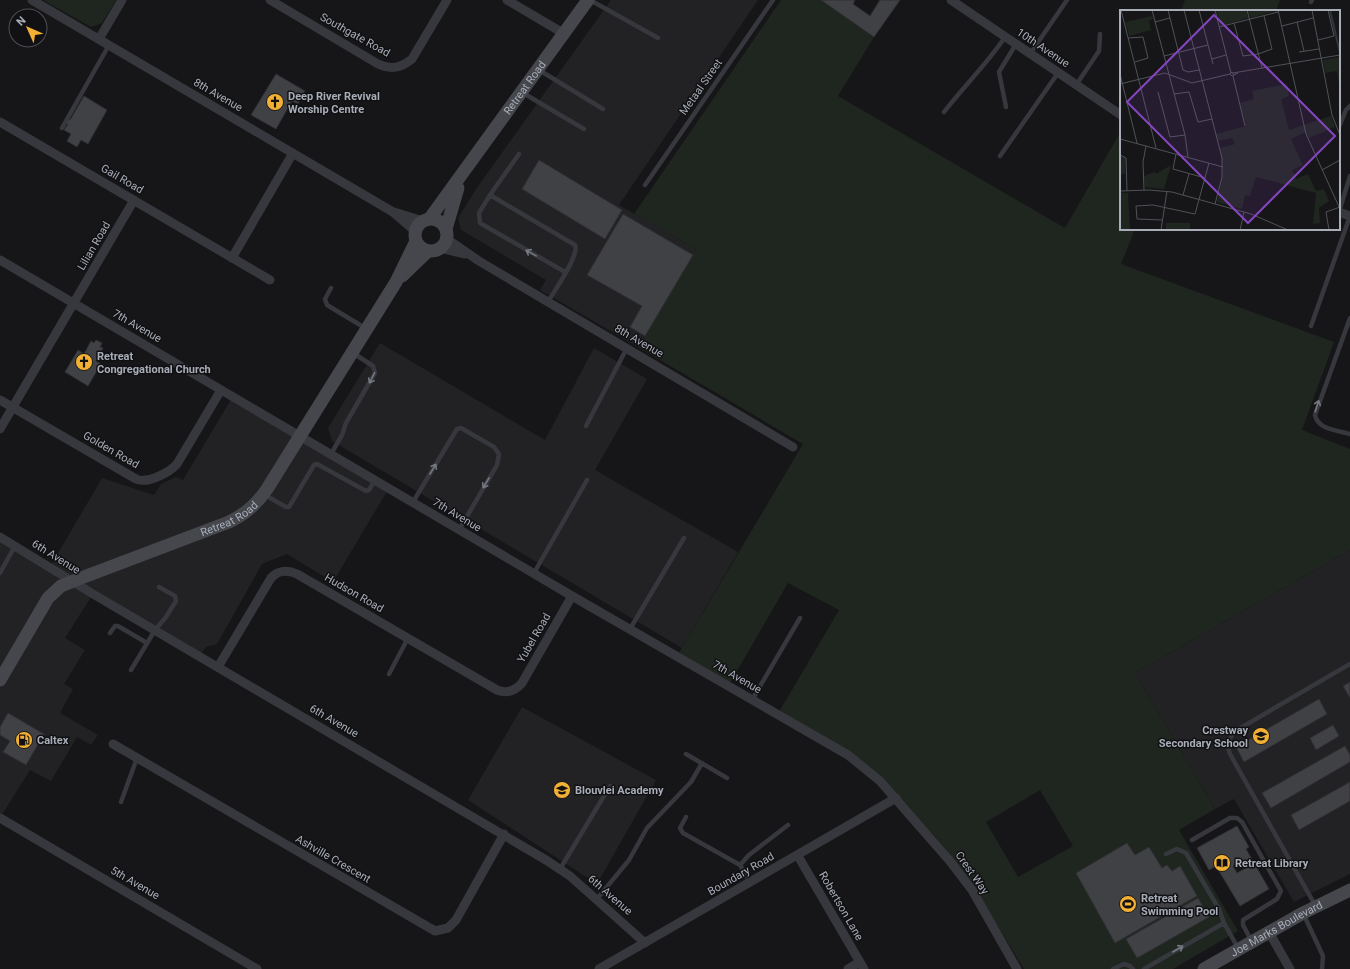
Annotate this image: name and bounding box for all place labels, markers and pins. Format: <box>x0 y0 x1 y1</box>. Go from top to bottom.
place label: Deep River Revival Worship Centre <box>288 90 380 116</box>
church icon: Deep River Revival Worship Centre <box>265 92 285 112</box>
place label: Retreat Congregational Church <box>97 350 211 376</box>
church icon: Retreat Congregational Church <box>74 352 94 372</box>
place label: Crestway Secondary School <box>1159 724 1248 750</box>
school or university icon: Crestway Secondary School <box>1251 726 1271 746</box>
fuel station icon: Caltex <box>14 730 34 750</box>
place label: Caltex <box>37 734 69 747</box>
school or university icon: Blouvlei Academy <box>552 780 572 800</box>
place label: Blouvlei Academy <box>575 784 664 797</box>
library icon: Retreat Library <box>1212 853 1232 873</box>
place label: Retreat Library <box>1235 857 1309 870</box>
place label: Retreat Swimming Pool <box>1141 892 1218 918</box>
sports icon: Retreat Swimming Pool <box>1118 894 1138 914</box>

